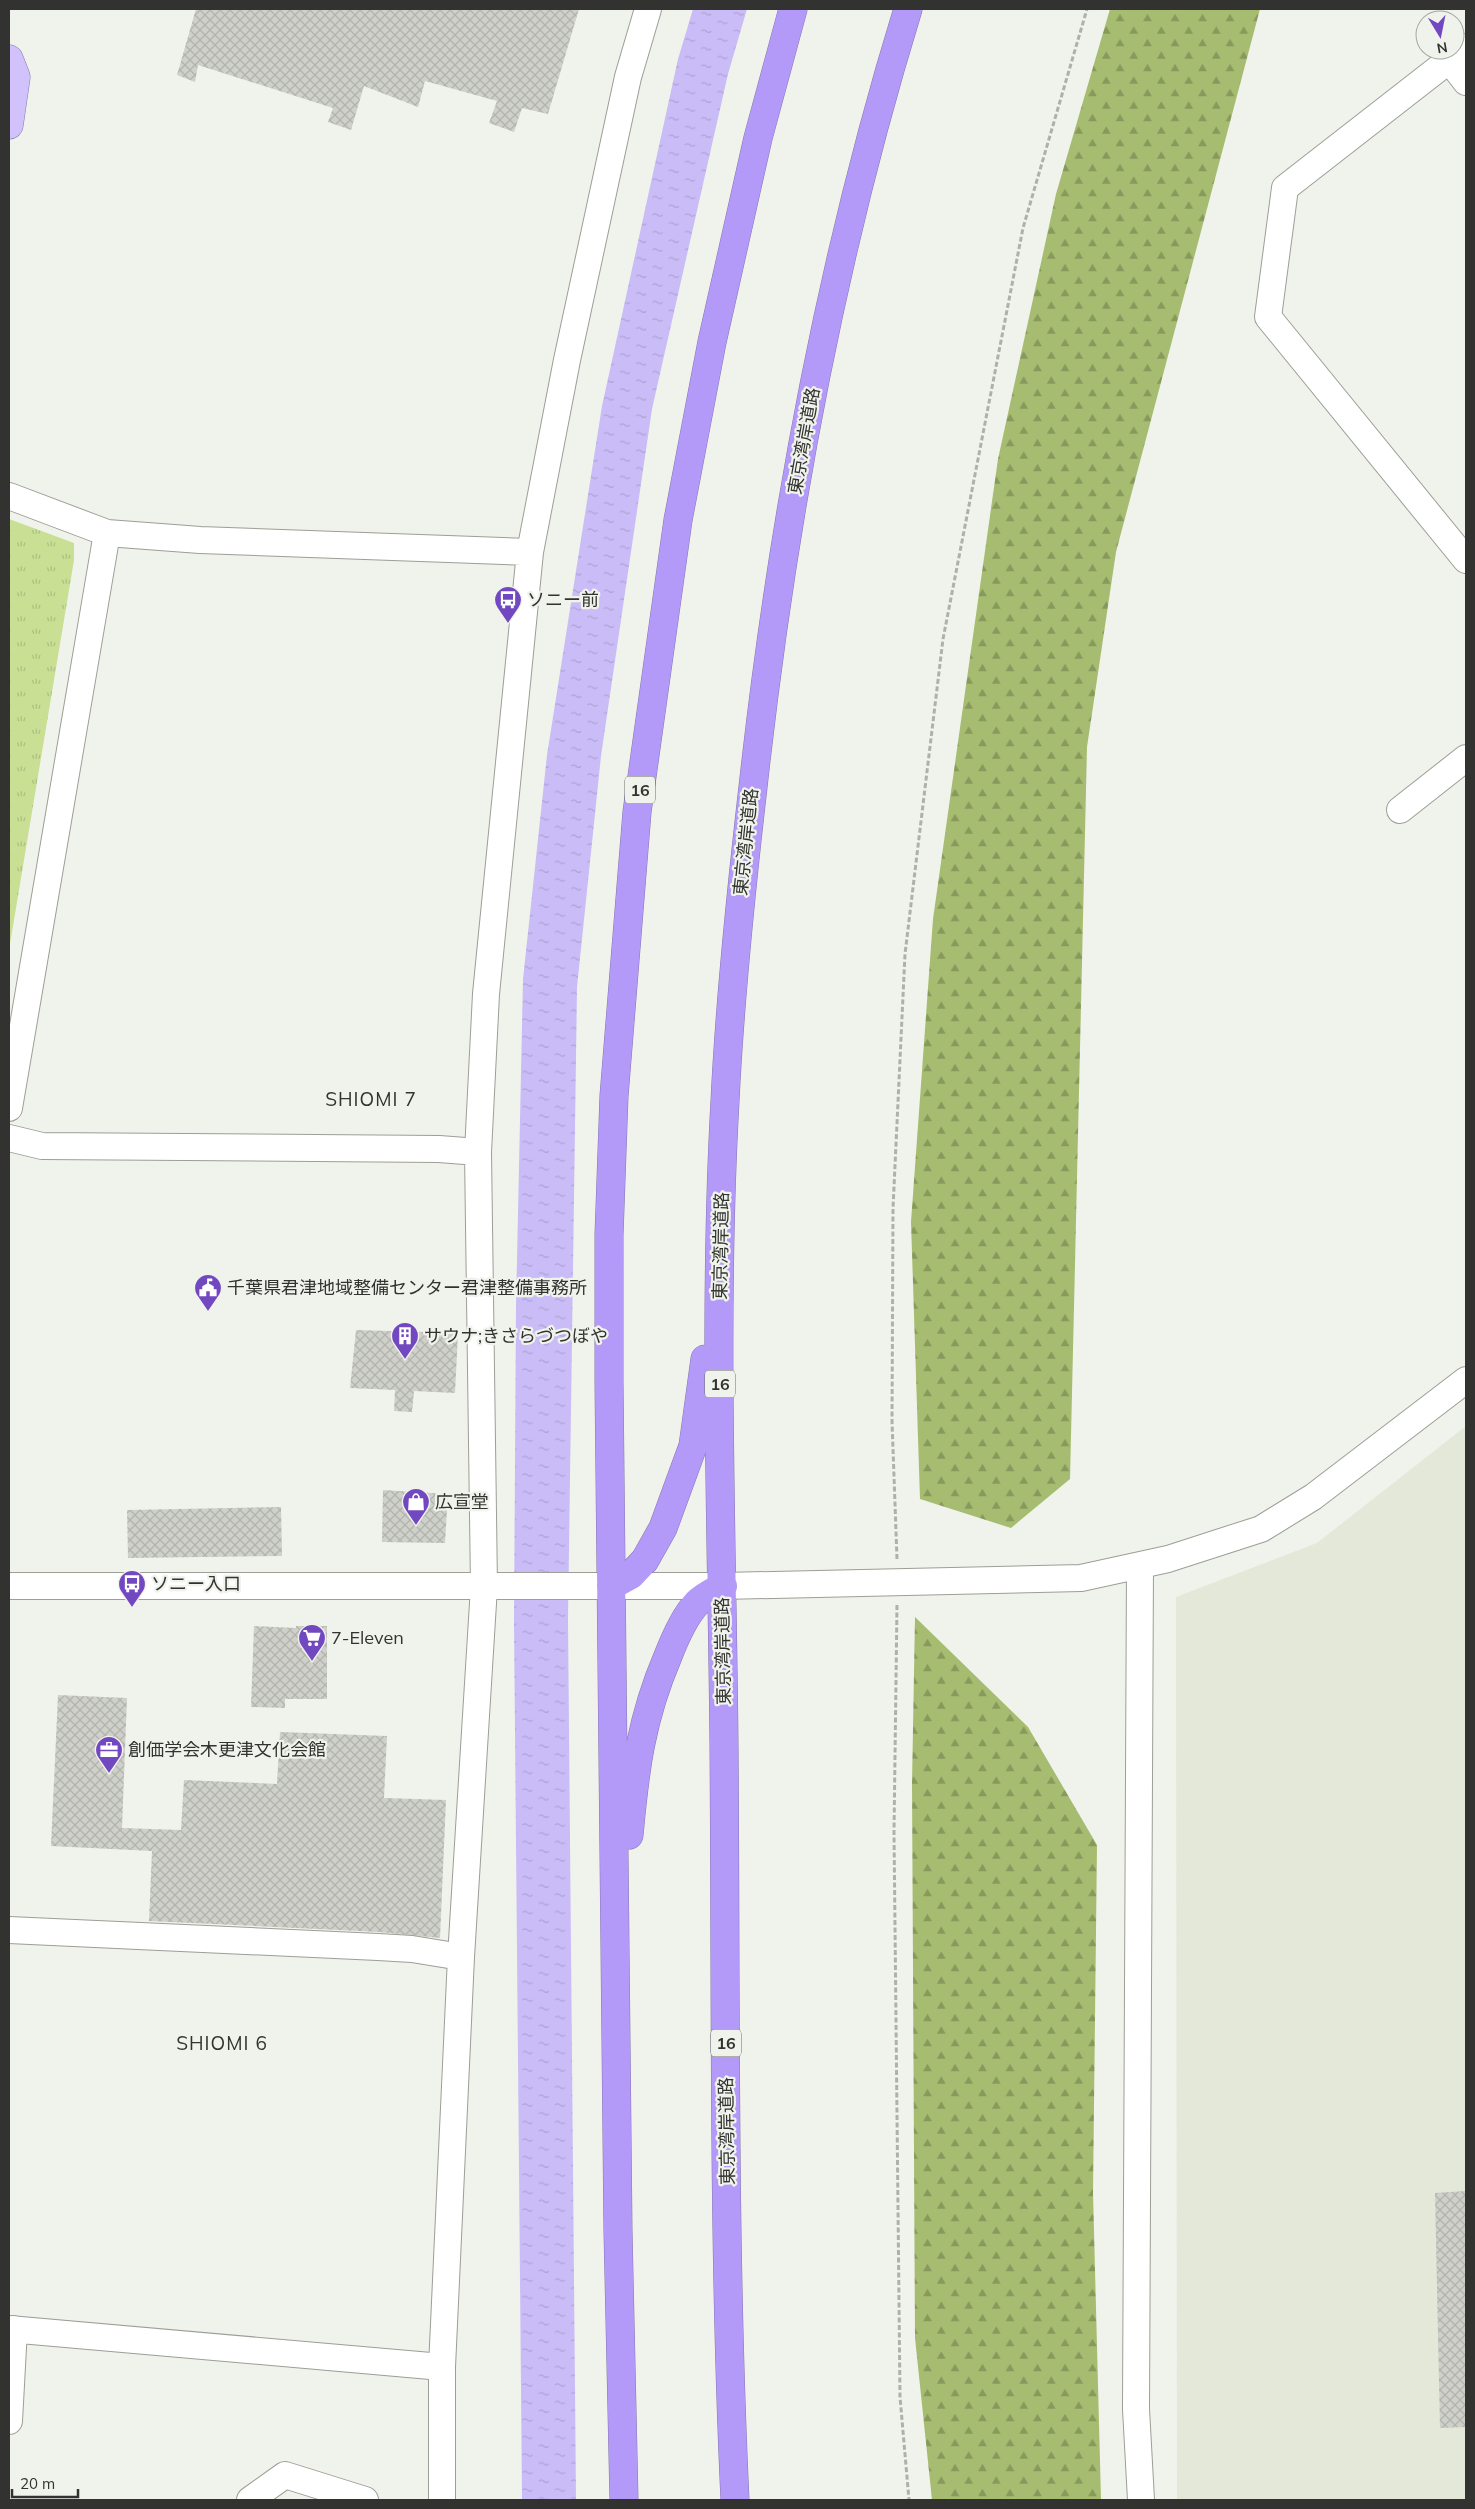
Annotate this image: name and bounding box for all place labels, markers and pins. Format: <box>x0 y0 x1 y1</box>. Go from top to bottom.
bus stop icon: ソニー前 <box>493 585 523 624</box>
place label: ソニー前 <box>527 588 599 611</box>
public building icon: 千葉県君津地域整備センター君津整備事務所 <box>193 1273 223 1312</box>
place label: 千葉県君津地域整備センター君津整備事務所 <box>227 1276 587 1299</box>
building icon: サウナ;きさらづつぼや <box>390 1321 420 1360</box>
place label: サウナ;きさらづつぼや <box>424 1324 608 1347</box>
shop icon: 広宣堂 <box>401 1487 431 1526</box>
place label: 広宣堂 <box>435 1490 489 1513</box>
bus stop icon: ソニー入口 <box>117 1569 147 1608</box>
place label: ソニー入口 <box>151 1572 241 1595</box>
supermarket icon: 7-Eleven <box>297 1623 327 1662</box>
place label: 7-Eleven <box>331 1626 404 1649</box>
office icon: 創価学会木更津文化会館 <box>94 1735 124 1774</box>
place label: 創価学会木更津文化会館 <box>128 1738 326 1761</box>

